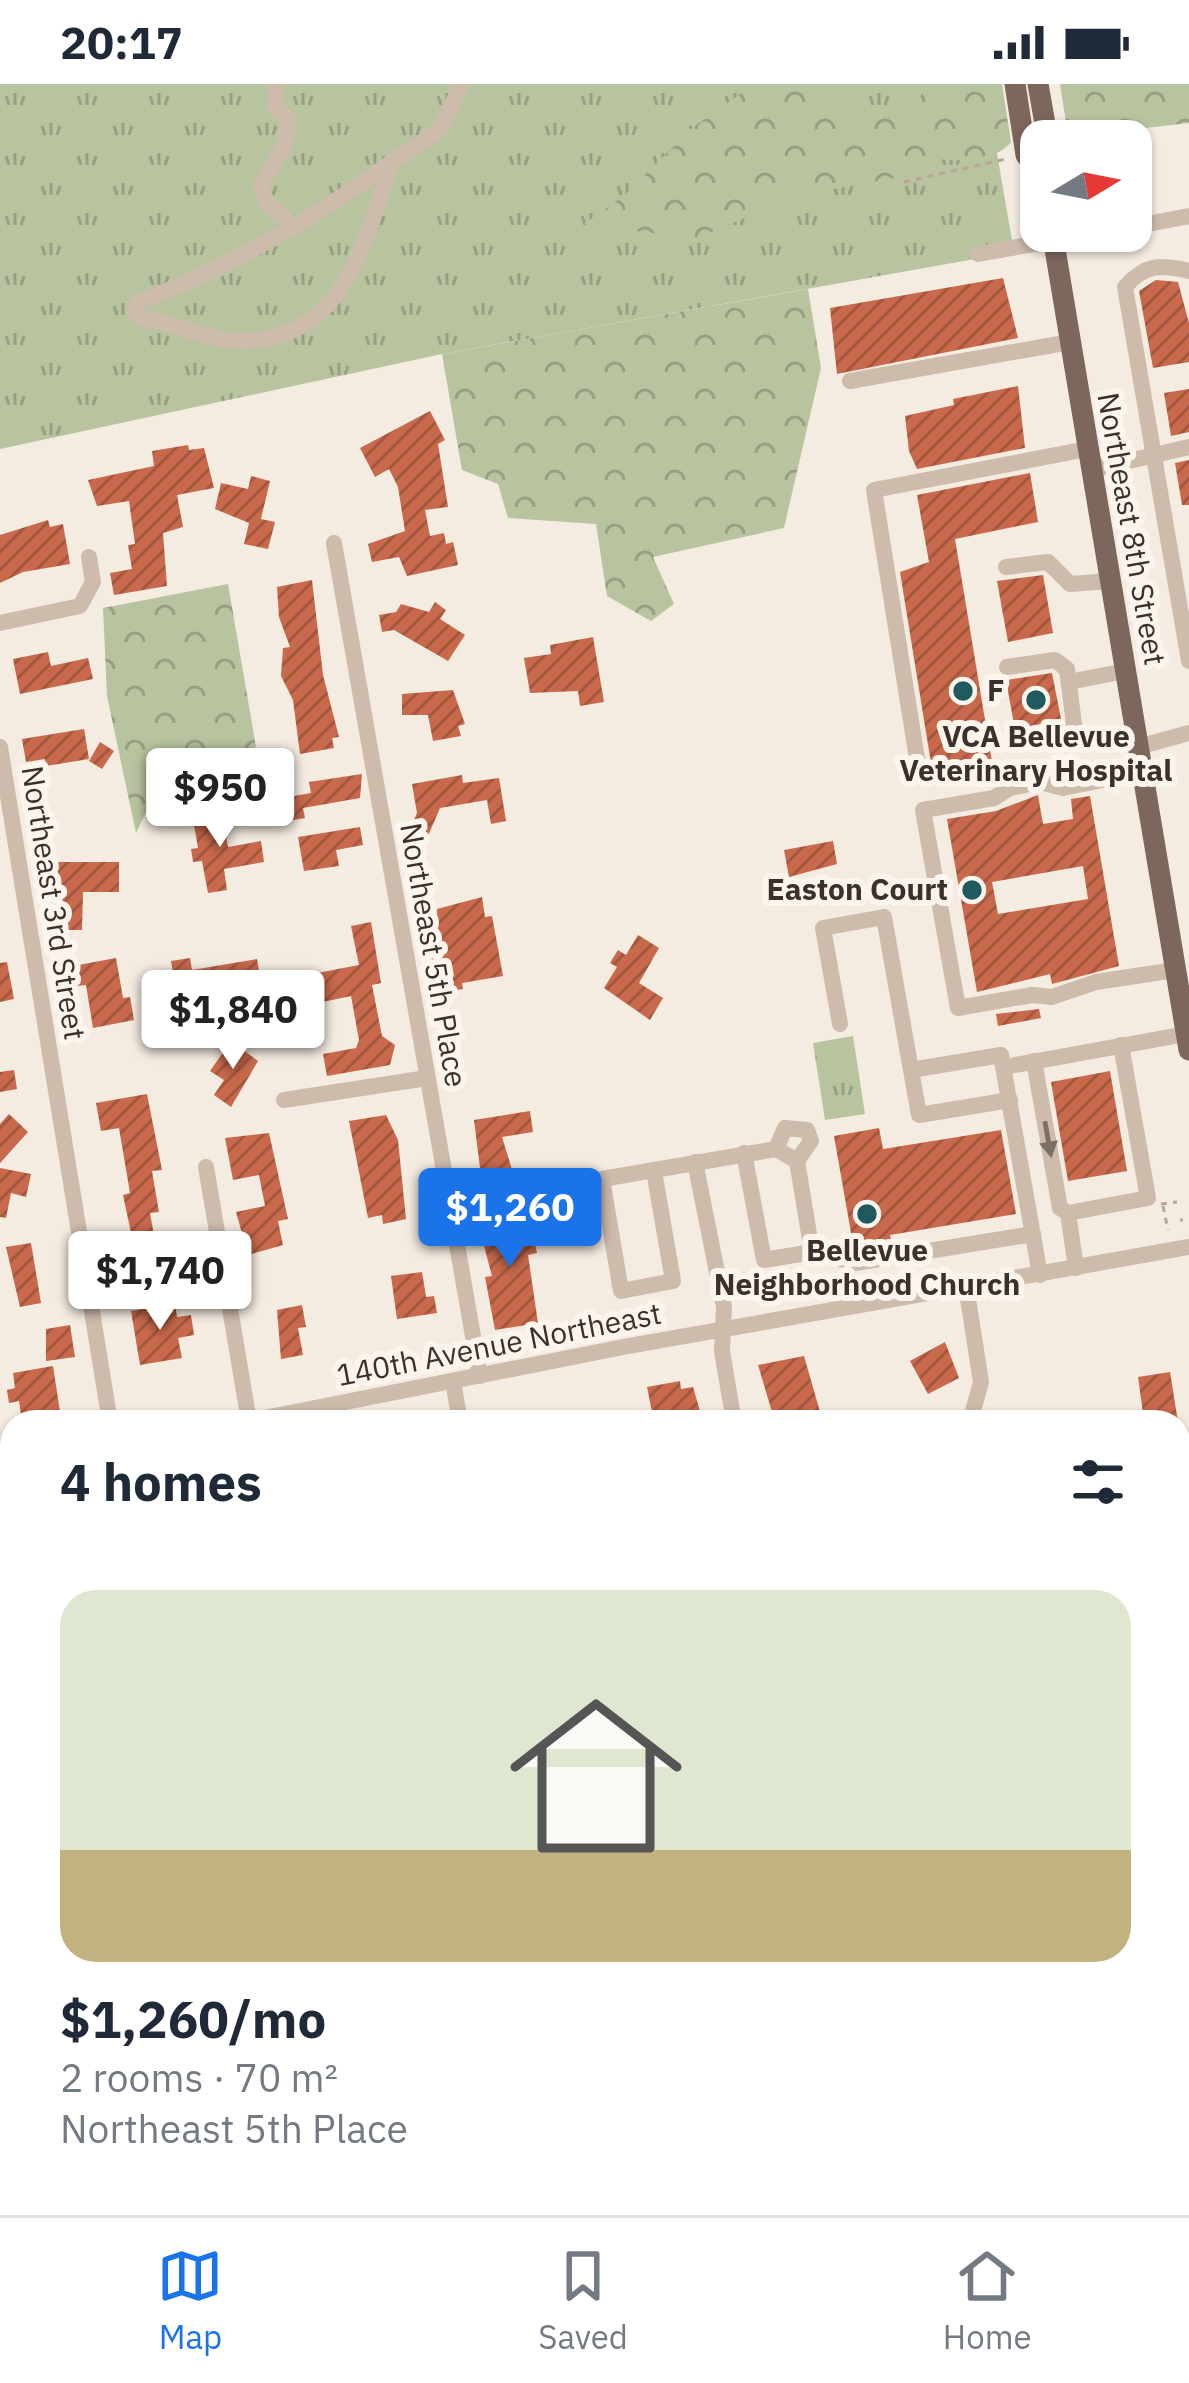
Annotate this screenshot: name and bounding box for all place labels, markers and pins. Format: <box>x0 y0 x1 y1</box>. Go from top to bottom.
place label: F <box>987 670 1005 709</box>
marker: F <box>950 678 976 704</box>
marker: VCA Bellevue Veterinary Hospital <box>1023 687 1049 713</box>
place label: VCA Bellevue Veterinary Hospital <box>900 716 1172 789</box>
pin: $950 <box>149 748 291 850</box>
place label: Easton Court <box>767 869 948 908</box>
marker: Easton Court <box>959 877 985 903</box>
pin: $1,840 <box>135 970 331 1072</box>
pin: $1,260 <box>412 1168 608 1270</box>
marker: Bellevue Neighborhood Church <box>854 1201 880 1227</box>
place label: Bellevue Neighborhood Church <box>714 1230 1020 1303</box>
pin: $1,740 <box>62 1231 258 1333</box>

